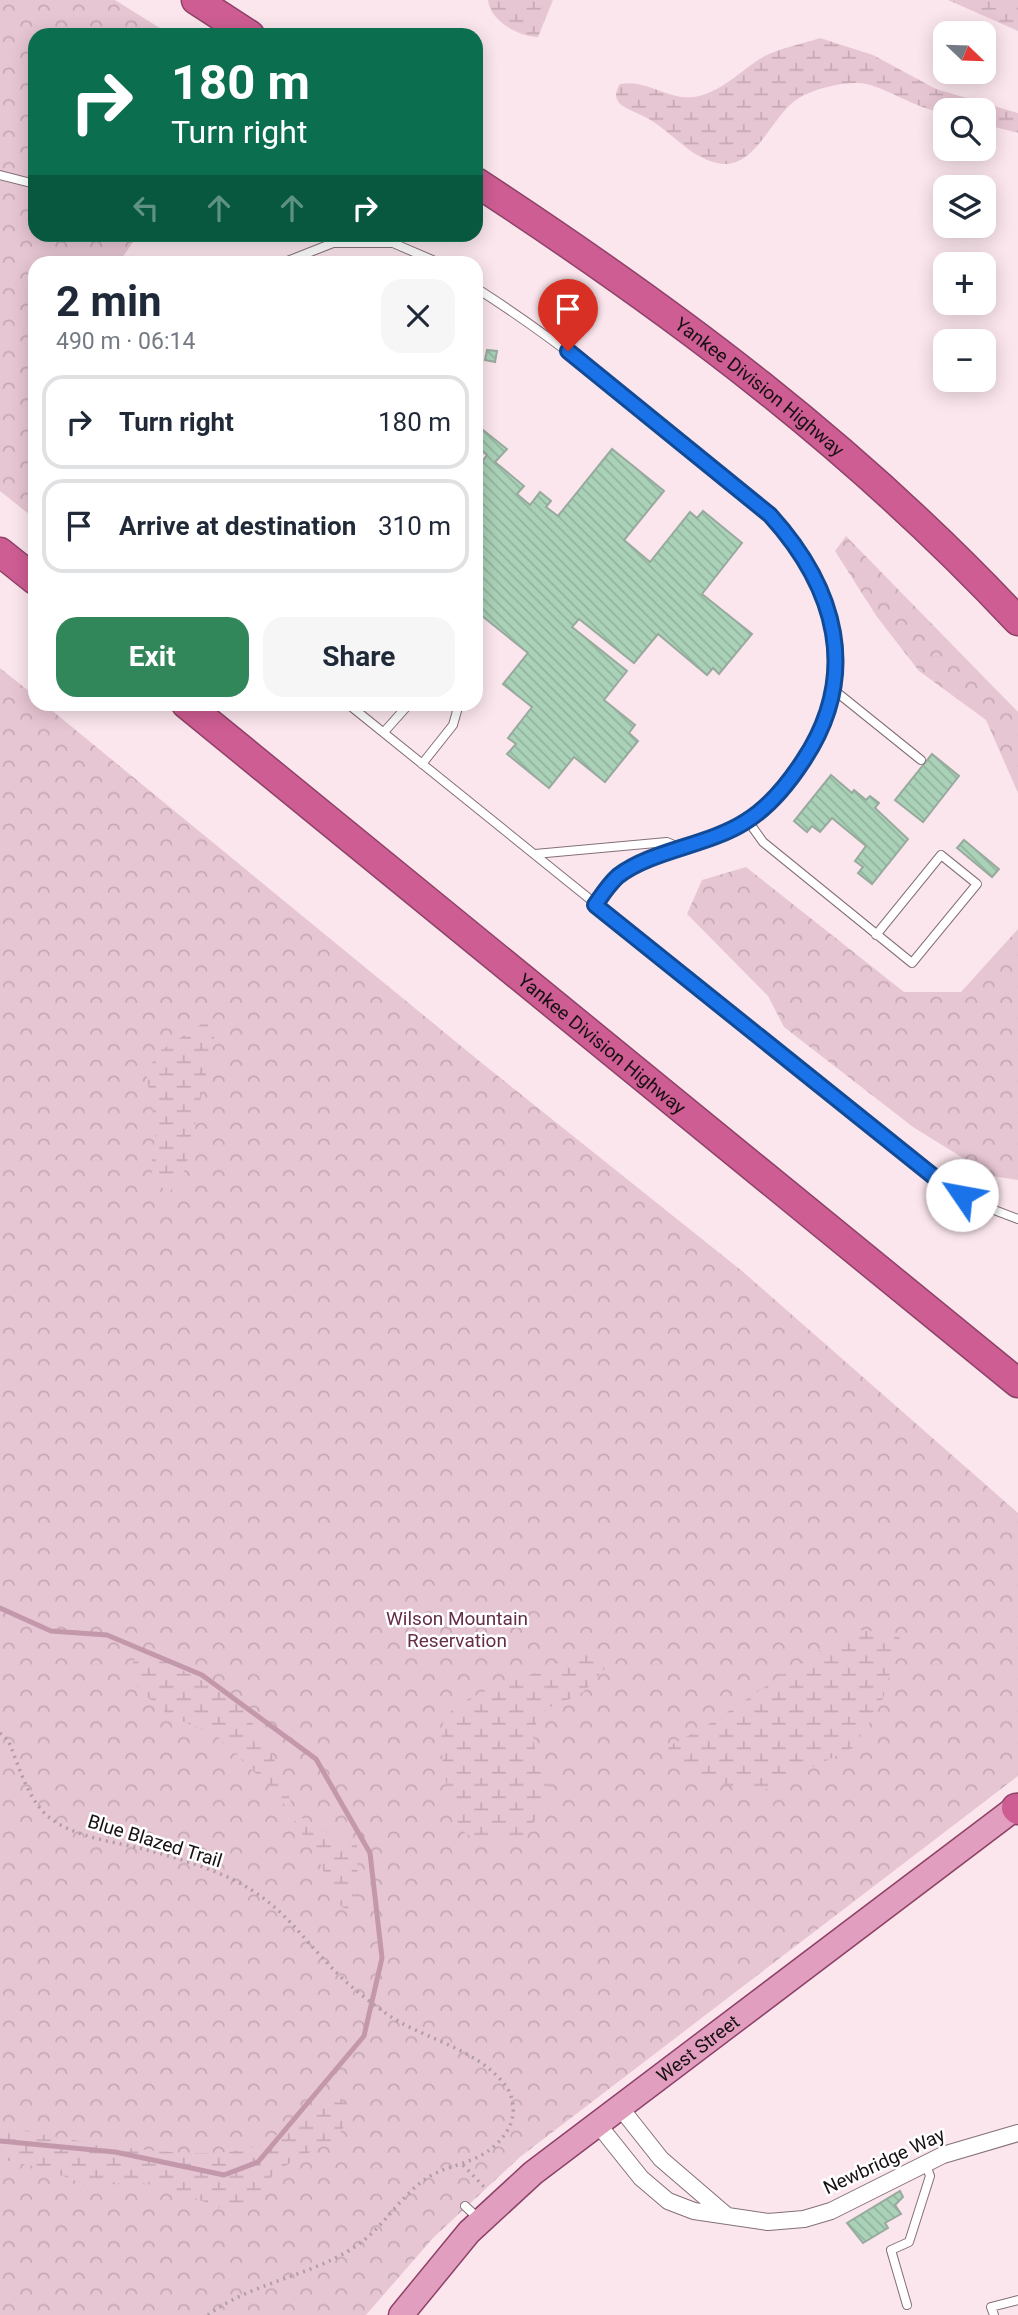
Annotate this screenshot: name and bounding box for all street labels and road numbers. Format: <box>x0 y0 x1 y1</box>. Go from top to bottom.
street label: Yankee Division Highway <box>671 312 849 461</box>
street label: Yankee Division Highway <box>513 968 691 1119</box>
street label: Blue Blazed Trail <box>85 1810 225 1872</box>
street label: West Street <box>652 2010 744 2087</box>
street label: Newbridge Way <box>820 2123 948 2199</box>

